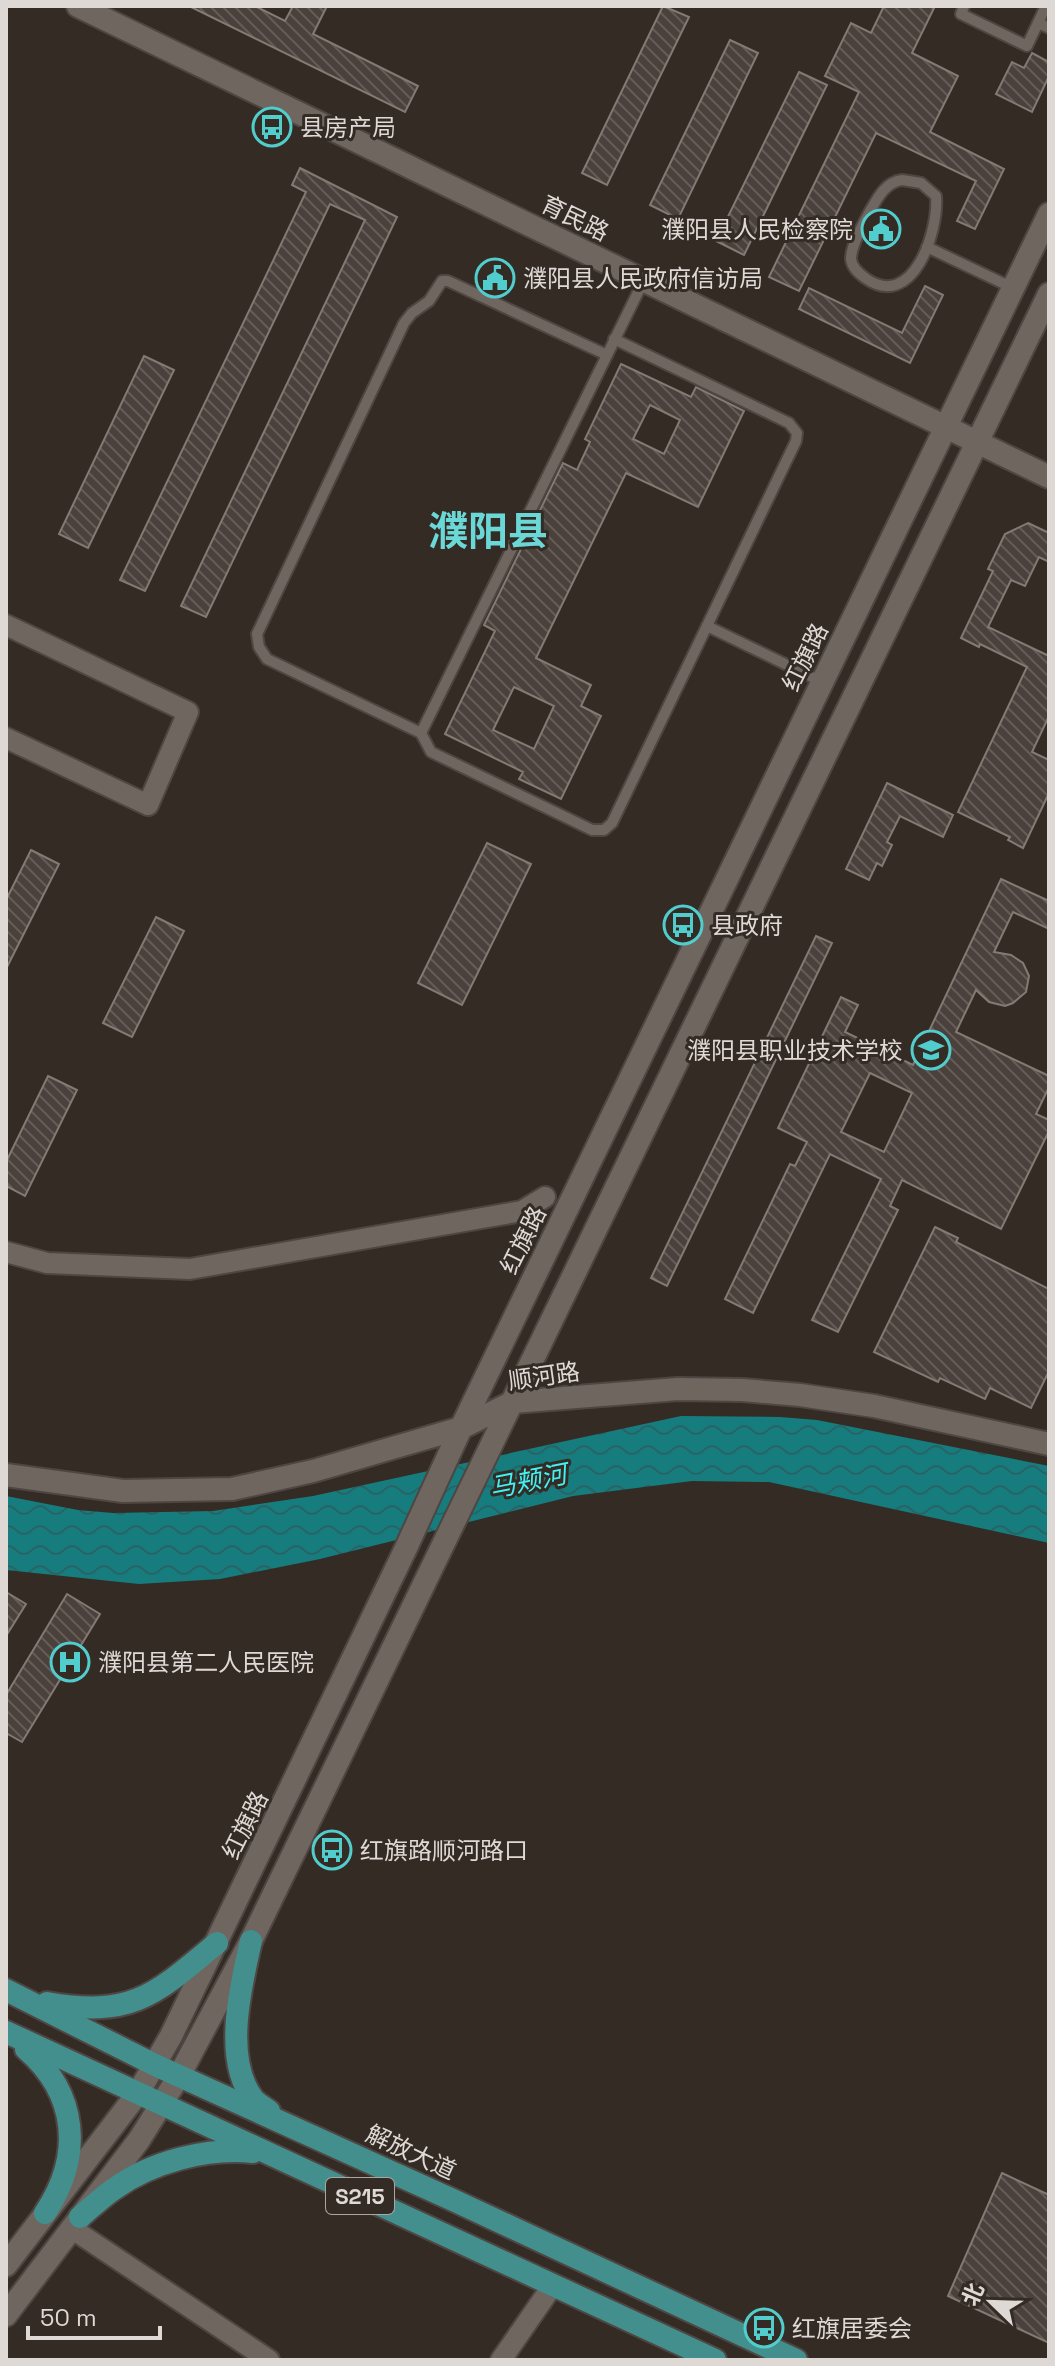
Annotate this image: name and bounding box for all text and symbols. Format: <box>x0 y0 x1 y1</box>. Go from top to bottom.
bus stop icon: 县房产局 <box>251 106 293 148</box>
place label: 县房产局 <box>300 112 396 143</box>
street label: 育民路 <box>536 188 614 248</box>
public building icon: 濮阳县人民检察院 <box>860 208 902 250</box>
place label: 濮阳县人民检察院 <box>661 214 853 245</box>
public building icon: 濮阳县人民政府信访局 <box>474 257 516 299</box>
place label: 濮阳县人民政府信访局 <box>523 263 763 294</box>
district label: 濮阳县 <box>428 506 548 557</box>
street label: 红旗路 <box>775 618 835 696</box>
bus stop icon: 县政府 <box>662 904 704 946</box>
place label: 县政府 <box>711 910 783 941</box>
school or university icon: 濮阳县职业技术学校 <box>910 1029 952 1071</box>
place label: 濮阳县职业技术学校 <box>687 1035 903 1066</box>
street label: 红旗路 <box>493 1201 553 1279</box>
street label: 顺河路 <box>506 1356 582 1396</box>
water label: 马颊河 <box>486 1456 574 1505</box>
hospital icon: 濮阳县第二人民医院 <box>49 1641 91 1683</box>
place label: 濮阳县第二人民医院 <box>98 1647 314 1678</box>
street label: 红旗路 <box>215 1786 275 1864</box>
bus stop icon: 红旗路顺河路口 <box>311 1829 353 1871</box>
place label: 红旗路顺河路口 <box>360 1835 528 1866</box>
street label: 解放大道 <box>361 2118 461 2186</box>
road number: S215 <box>326 2178 394 2214</box>
north arrow <box>951 2262 1031 2342</box>
text: 北 <box>955 2279 990 2310</box>
scale bar <box>28 2290 160 2340</box>
text: 50 m <box>40 2302 97 2333</box>
bus stop icon: 红旗居委会 <box>743 2307 785 2349</box>
place label: 红旗居委会 <box>792 2313 912 2344</box>

